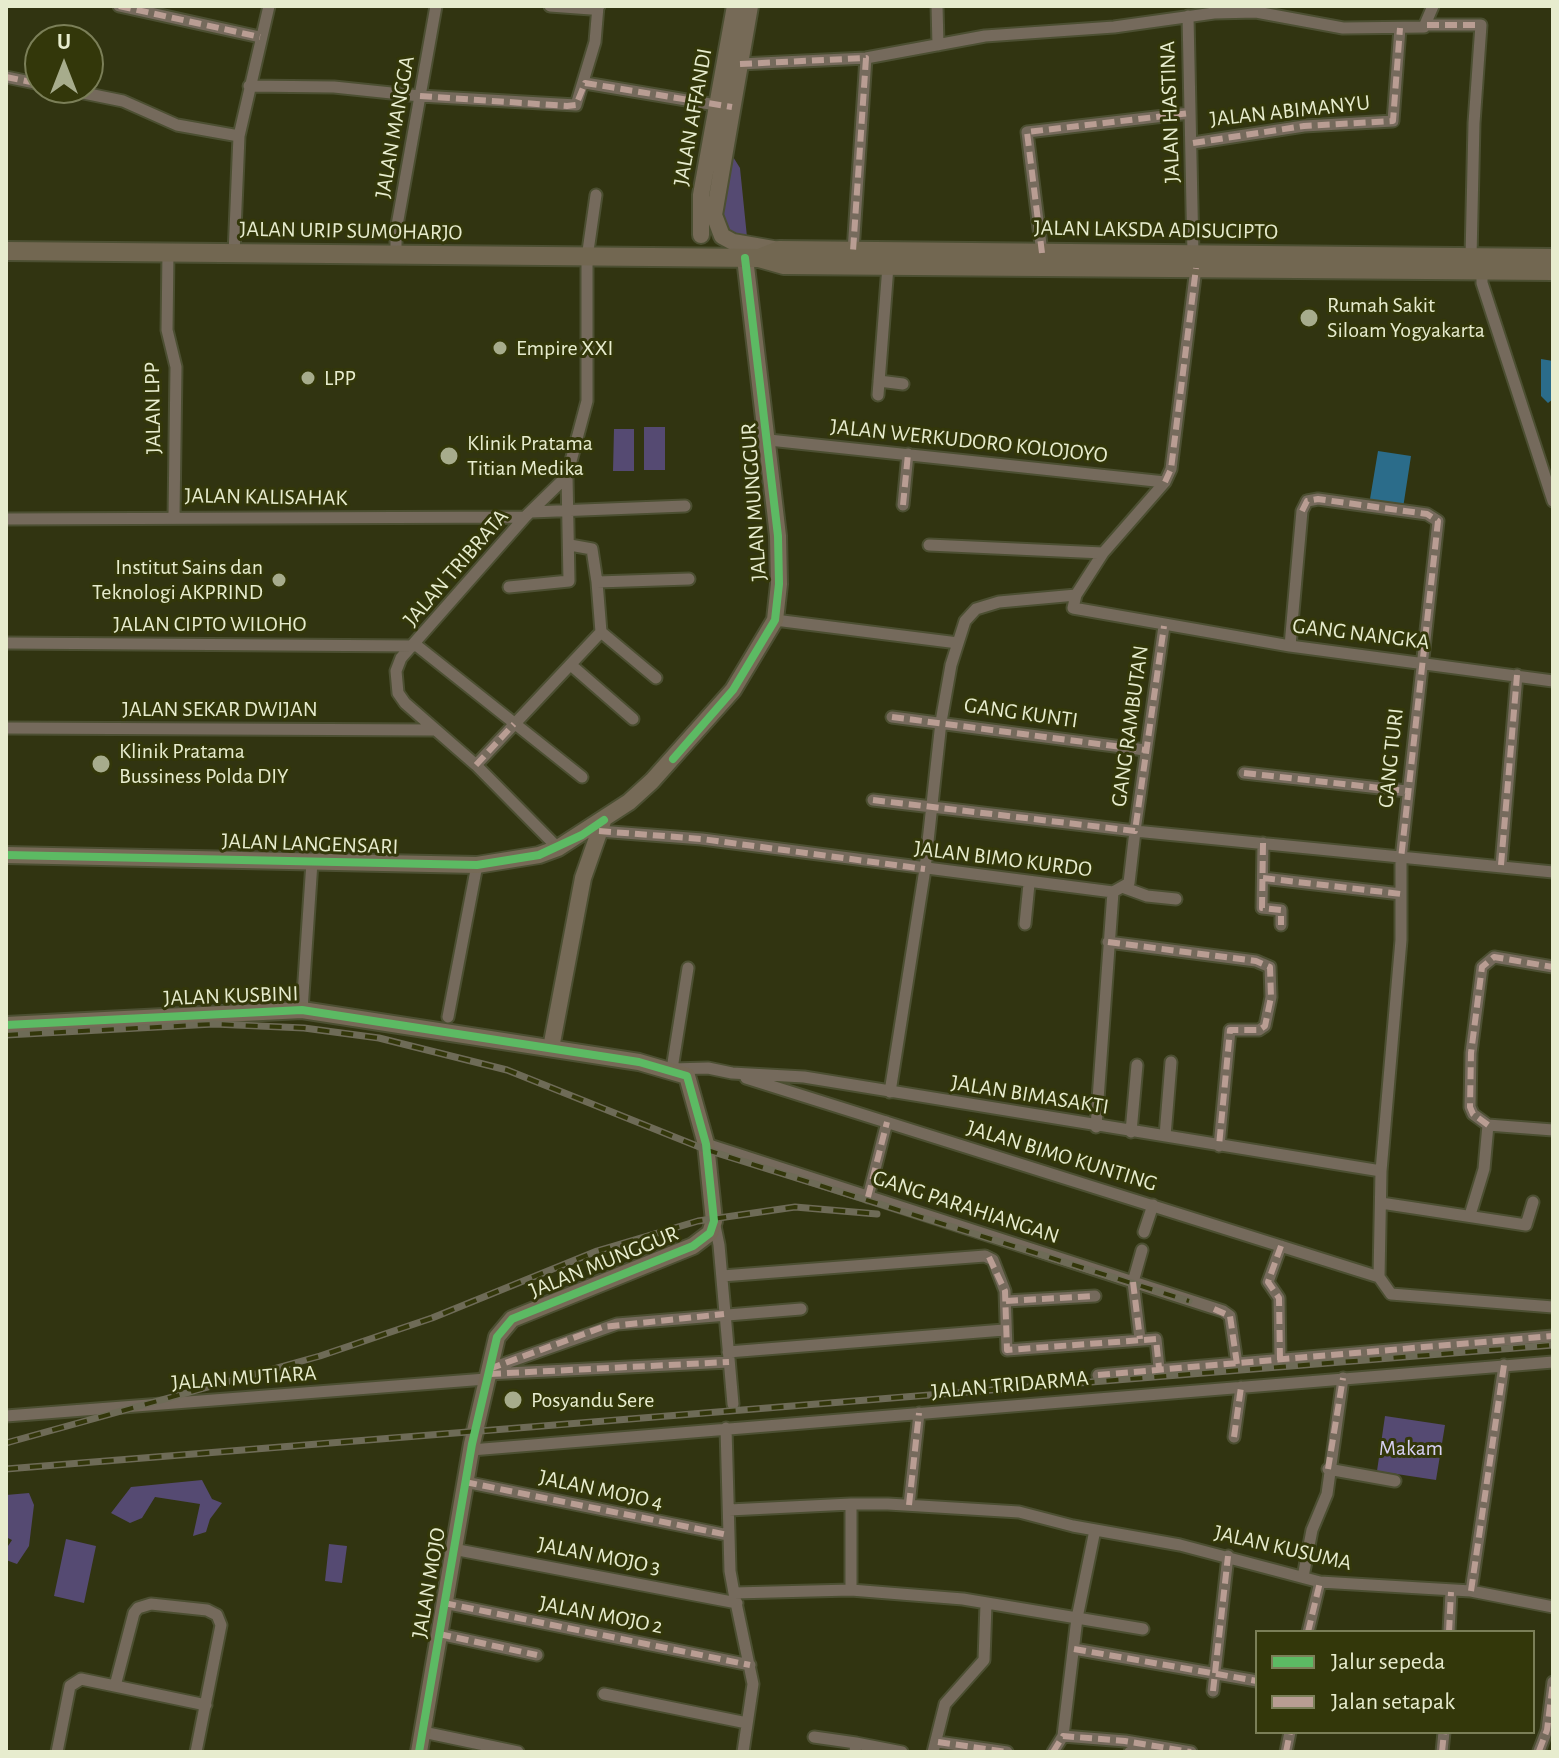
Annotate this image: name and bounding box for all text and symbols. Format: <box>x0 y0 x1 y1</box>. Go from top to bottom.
north arrow <box>24 24 104 104</box>
text: U <box>57 31 71 53</box>
street label: JALAN HASTINA <box>1154 40 1186 184</box>
street label: JALAN AFFANDI <box>668 46 718 188</box>
street label: JALAN MANGGA <box>370 54 420 200</box>
street label: JALAN ABIMANYU <box>1209 89 1371 133</box>
street label: JALAN LAKSDA ADISUCIPTO <box>1034 215 1278 245</box>
street label: JALAN URIP SUMOHARJO <box>239 216 463 246</box>
place label: Rumah Sakit Siloam Yogyakarta <box>1327 292 1485 344</box>
marker: Rumah Sakit Siloam Yogyakarta <box>1298 307 1320 329</box>
place label: Empire XXI <box>516 335 613 361</box>
marker: Empire XXI <box>491 339 509 357</box>
street label: JALAN LPP <box>139 362 167 454</box>
place label: LPP <box>324 365 356 391</box>
marker: LPP <box>299 369 317 387</box>
street label: JALAN WERKUDORO KOLOJOYO <box>829 413 1109 469</box>
street label: JALAN MUNGGUR <box>735 422 773 582</box>
place label: Klinik Pratama Titian Medika <box>467 430 593 482</box>
marker: Klinik Pratama Titian Medika <box>438 445 460 467</box>
street label: JALAN KALISAHAK <box>184 482 348 512</box>
street label: JALAN TRIBRATA <box>398 504 514 632</box>
place label: Institut Sains dan Teknologi AKPRIND <box>92 554 263 606</box>
marker: Institut Sains dan Teknologi AKPRIND <box>270 571 288 589</box>
street label: JALAN CIPTO WILOHO <box>114 611 306 637</box>
street label: GANG NANGKA <box>1291 613 1431 655</box>
street label: GANG RAMBUTAN <box>1106 644 1154 808</box>
street label: GANG KUNTI <box>962 692 1080 734</box>
street label: JALAN SEKAR DWIJAN <box>122 696 318 722</box>
street label: GANG TURI <box>1373 707 1409 809</box>
place label: Klinik Pratama Bussiness Polda DIY <box>119 738 289 790</box>
marker: Klinik Pratama Bussiness Polda DIY <box>90 753 112 775</box>
street label: JALAN LANGENSARI <box>221 828 399 860</box>
street label: JALAN BIMO KURDO <box>913 835 1093 883</box>
street label: JALAN KUSBINI <box>163 980 299 1012</box>
street label: JALAN BIMASAKTI <box>949 1069 1111 1121</box>
street label: JALAN BIMO KUNTING <box>964 1114 1160 1198</box>
street label: GANG PARAHIANGAN <box>869 1164 1063 1250</box>
street label: JALAN MUNGGUR <box>526 1220 682 1304</box>
street label: JALAN MUTIARA <box>171 1360 317 1396</box>
street label: JALAN TRIDARMA <box>930 1365 1090 1405</box>
place label: Posyandu Sere <box>531 1387 654 1413</box>
marker: Posyandu Sere <box>502 1389 524 1411</box>
park label: Makam <box>1379 1435 1443 1461</box>
street label: JALAN MOJO 4 <box>537 1464 665 1516</box>
street label: JALAN KUSUMA <box>1212 1519 1354 1577</box>
street label: JALAN MOJO <box>406 1526 452 1640</box>
street label: JALAN MOJO 3 <box>535 1531 663 1581</box>
street label: JALAN MOJO 2 <box>537 1590 665 1640</box>
legend <box>1255 1630 1535 1734</box>
text: Jalur sepeda <box>1331 1650 1445 1674</box>
text: Jalan setapak <box>1331 1690 1455 1714</box>

